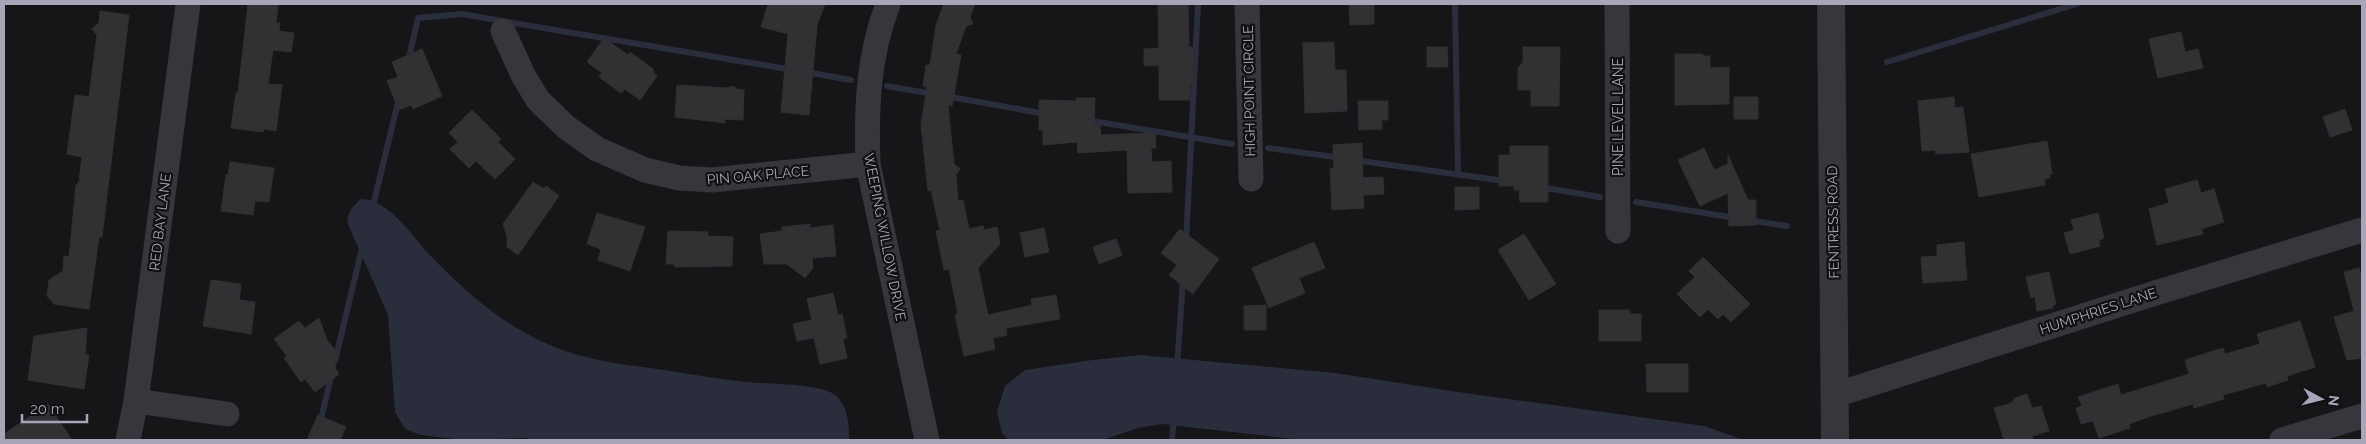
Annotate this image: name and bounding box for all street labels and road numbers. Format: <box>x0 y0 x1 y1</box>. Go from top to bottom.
street label: HIGH POINT CIRCLE <box>1240 25 1258 157</box>
street label: PINE LEVEL LANE <box>1610 58 1626 176</box>
street label: WEEPING WILLOW DRIVE <box>861 152 909 322</box>
street label: PIN OAK PLACE <box>706 163 810 187</box>
street label: FENTRESS ROAD <box>1824 165 1842 279</box>
street label: RED BAY LANE <box>146 172 174 272</box>
street label: HUMPHRIES LANE <box>2037 284 2159 338</box>

